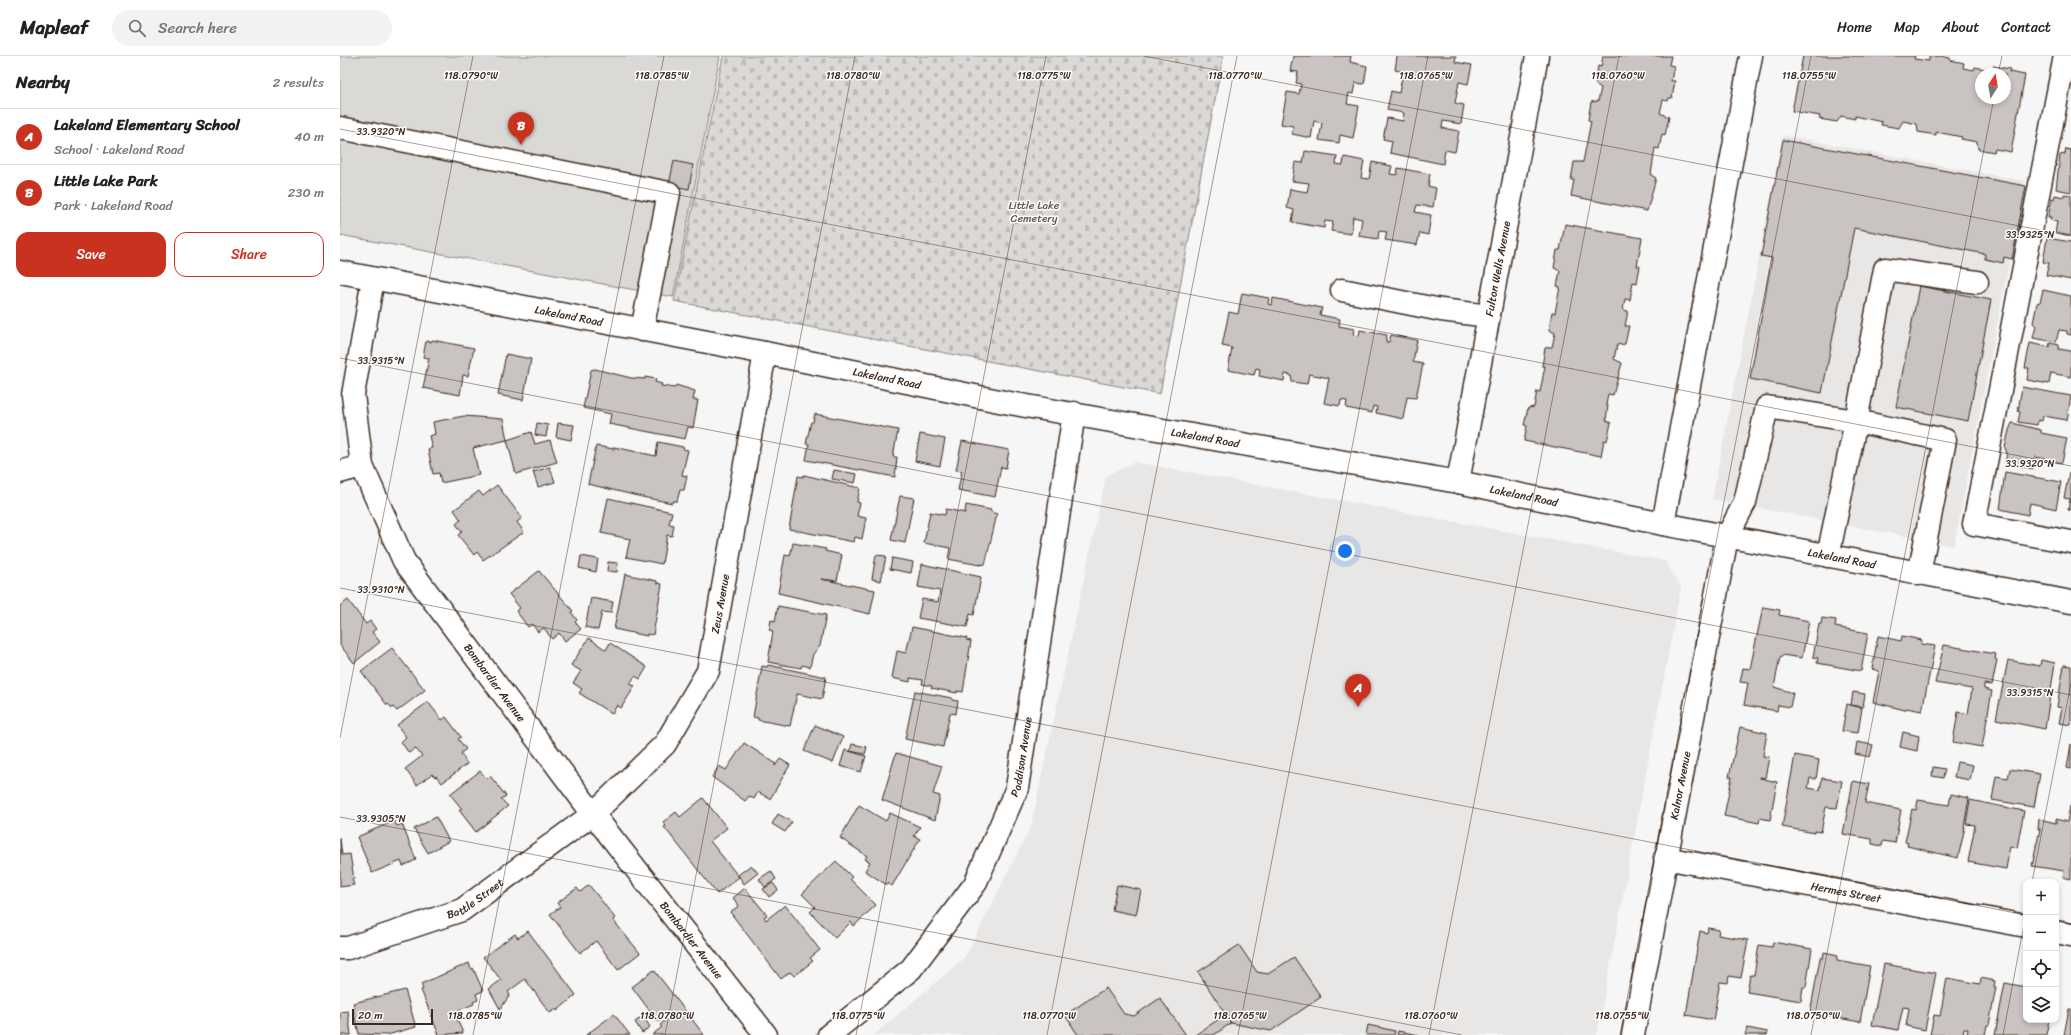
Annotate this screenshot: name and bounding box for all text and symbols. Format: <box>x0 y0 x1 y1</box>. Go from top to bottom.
search box <box>112 10 392 46</box>
text: Mapleaf <box>20 11 88 44</box>
text: Search here <box>158 15 237 41</box>
text: Home <box>1837 15 1872 40</box>
text: Map <box>1894 15 1920 40</box>
text: About <box>1942 15 1979 40</box>
text: Contact <box>2001 15 2051 40</box>
icon: search <box>126 17 148 39</box>
text: Nearby <box>16 67 70 97</box>
text: 118.0790°W <box>444 67 498 85</box>
text: 118.0785°W <box>635 67 689 85</box>
text: 118.0780°W <box>826 67 880 85</box>
text: 118.0775°W <box>1017 67 1071 85</box>
text: 118.0770°W <box>1208 67 1262 85</box>
text: 118.0765°W <box>1399 67 1453 85</box>
text: 118.0760°W <box>1591 67 1645 85</box>
text: 118.0755°W <box>1782 67 1836 85</box>
north arrow <box>1975 68 2011 104</box>
text: 2 results <box>273 71 324 94</box>
text: Lakeland Elementary School <box>54 112 240 138</box>
pin: B <box>508 112 534 145</box>
text: 33.9320°N <box>357 123 406 141</box>
text: A <box>25 125 33 148</box>
text: 40 m <box>294 125 324 148</box>
text: School · Lakeland Road <box>54 138 184 161</box>
text: Little Lake Park <box>54 168 158 194</box>
text: B <box>25 181 33 204</box>
text: 230 m <box>288 181 324 204</box>
text: Park · Lakeland Road <box>54 194 172 217</box>
park label: Little Lake Cemetery <box>1009 196 1060 228</box>
street label: Fulton Wells Avenue <box>1479 219 1516 318</box>
text: 33.9325°N <box>2006 226 2054 244</box>
button: Save <box>16 232 166 277</box>
button: Share <box>174 232 324 277</box>
street label: Lakeland Road <box>533 300 606 332</box>
text: 33.9315°N <box>357 352 405 370</box>
street label: Lakeland Road <box>851 362 924 394</box>
street label: Lakeland Road <box>1170 422 1242 453</box>
text: 33.9320°N <box>2006 455 2055 473</box>
street label: Lakeland Road <box>1488 479 1561 512</box>
your location <box>1335 541 1355 561</box>
street label: Lakeland Road <box>1806 542 1879 574</box>
street label: Zeus Avenue <box>705 572 735 635</box>
text: 33.9310°N <box>357 581 405 599</box>
street label: Bombardier Avenue <box>459 639 531 726</box>
pin: A <box>1345 674 1371 707</box>
text: 33.9315°N <box>2006 684 2054 702</box>
street label: Paddison Avenue <box>1005 715 1037 800</box>
street label: Kalnor Avenue <box>1664 749 1696 821</box>
text: 33.9305°N <box>356 810 406 828</box>
street label: Battle Street <box>444 873 508 924</box>
street label: Hermes Street <box>1809 876 1883 908</box>
map controls <box>2023 879 2059 1023</box>
button: + <box>2023 879 2059 915</box>
street label: Bombardier Avenue <box>655 897 728 983</box>
button: − <box>2023 915 2059 951</box>
button: locate <box>2023 951 2059 987</box>
button: layers <box>2023 987 2059 1023</box>
text: 20 m <box>358 1006 383 1025</box>
scale bar <box>352 1007 433 1026</box>
text: 118.0785°W <box>448 1007 502 1025</box>
text: 118.0780°W <box>640 1007 694 1025</box>
text: 118.0775°W <box>831 1007 885 1025</box>
text: 118.0770°W <box>1022 1007 1076 1025</box>
text: 118.0765°W <box>1213 1007 1267 1025</box>
text: 118.0760°W <box>1404 1007 1458 1025</box>
text: 118.0755°W <box>1595 1007 1649 1025</box>
text: 118.0750°W <box>1786 1007 1840 1025</box>

